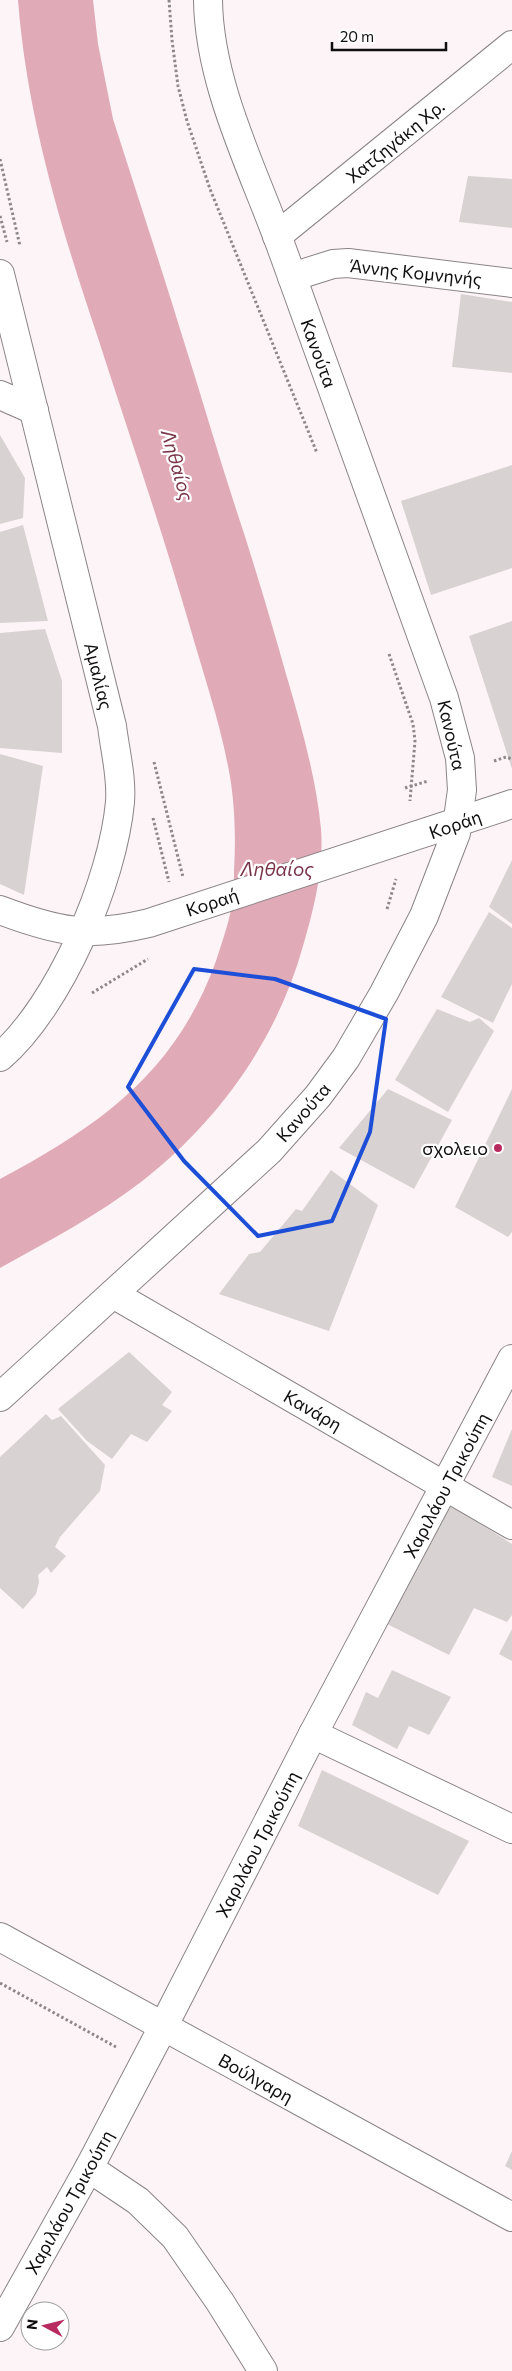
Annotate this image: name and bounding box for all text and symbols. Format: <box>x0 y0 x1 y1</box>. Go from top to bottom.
scale bar <box>332 20 446 52</box>
text: 20 m <box>340 27 374 45</box>
street label: Χατζηγάκη Χρ. <box>341 95 449 187</box>
street label: Άννης Κομνηνής <box>348 254 483 290</box>
street label: Κανούτα <box>296 316 342 390</box>
water label: Ληθαίος <box>157 426 199 504</box>
street label: Αμαλίας <box>80 640 118 712</box>
street label: Κανούτα <box>433 698 471 772</box>
street label: Κοράη <box>426 805 484 843</box>
water label: Ληθαίος <box>239 857 314 880</box>
street label: Κοραή <box>183 883 241 921</box>
street label: Κανούτα <box>271 1078 335 1146</box>
place label: σχολειο <box>422 1137 488 1159</box>
marker: σχολειο <box>492 1142 504 1154</box>
street label: Κανάρη <box>280 1385 346 1435</box>
street label: Χαριλάου Τρικούπη <box>398 1409 494 1561</box>
street label: Χαριλάου Τρικούπη <box>211 1767 303 1921</box>
street label: Βούλγαρη <box>215 2048 297 2108</box>
street label: Χαριλάου Τρικούπη <box>20 2126 118 2278</box>
north arrow <box>20 2301 70 2351</box>
text: N <box>23 2318 41 2331</box>

